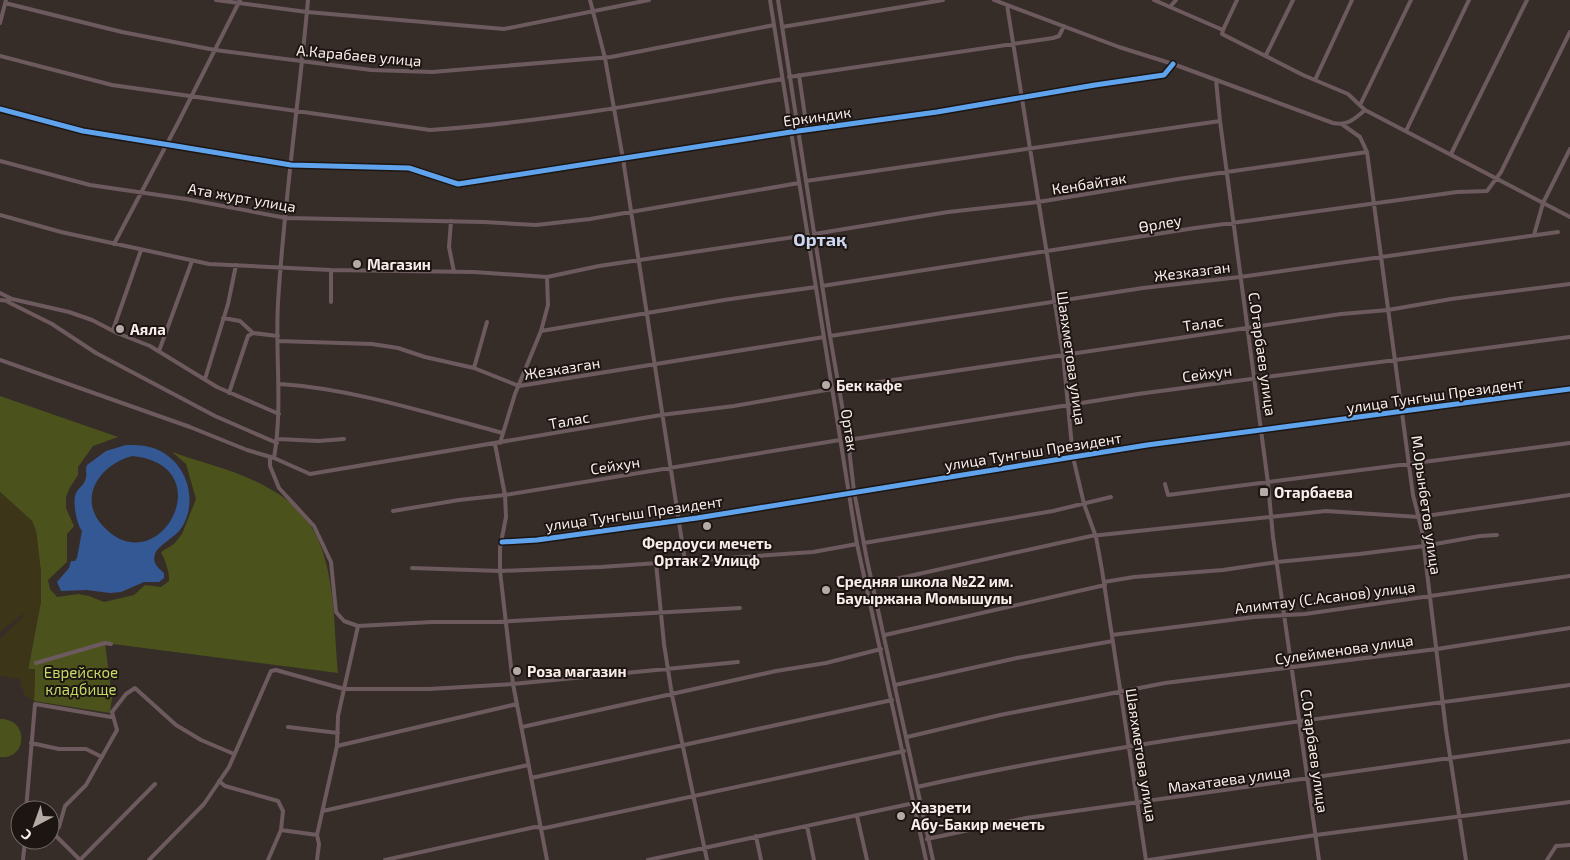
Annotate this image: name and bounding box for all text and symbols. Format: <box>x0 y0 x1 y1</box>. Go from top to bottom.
street label: А.Карабаев улица <box>296 41 422 70</box>
street label: Еркиндик <box>782 102 852 130</box>
street label: Кенбайтак <box>1051 168 1127 198</box>
street label: Ата журт улица <box>186 179 297 216</box>
street label: Өрлеу <box>1137 210 1183 237</box>
district label: Ортақ <box>793 228 847 250</box>
place label: Магазин <box>367 255 431 273</box>
street label: Жезказган <box>1153 257 1231 285</box>
marker: Магазин <box>351 258 363 270</box>
street label: Шаяхметова улица <box>1053 290 1090 426</box>
street label: С.Отарбаев улица <box>1244 291 1281 417</box>
street label: Талас <box>1181 311 1225 335</box>
place label: Аяла <box>130 320 166 338</box>
marker: Аяла <box>114 323 126 335</box>
street label: Жезказган <box>523 353 601 383</box>
street label: Сейхун <box>1181 361 1233 386</box>
street label: улица Тунгыш Президент <box>1345 374 1525 417</box>
place label: Бек кафе <box>836 376 902 394</box>
marker: Бек кафе <box>820 379 832 391</box>
street label: Талас <box>547 408 591 432</box>
street label: Ортак <box>838 408 862 452</box>
street label: улица Тунгыш Президент <box>943 428 1123 475</box>
street label: М.Орынбетов улица <box>1407 434 1446 576</box>
street label: Сейхун <box>589 452 641 479</box>
place label: Отарбаева <box>1274 483 1353 501</box>
marker: Отарбаева <box>1258 486 1270 498</box>
street label: улица Тунгыш Президент <box>544 492 724 535</box>
marker: Фердоуси мечеть Ортак 2 Улицф <box>701 520 713 532</box>
place label: Фердоуси мечеть Ортак 2 Улицф <box>642 534 772 569</box>
place label: Средняя школа №22 им. Бауыржана Момышулы <box>836 572 1013 607</box>
street label: Алимтау (С.Асанов) улица <box>1234 577 1416 618</box>
marker: Средняя школа №22 им. Бауыржана Момышулы <box>820 584 832 596</box>
street label: Сулейменова улица <box>1274 630 1415 669</box>
place label: Роза магазин <box>527 662 627 680</box>
park label: Еврейское кладбище <box>44 663 118 698</box>
marker: Роза магазин <box>511 665 523 677</box>
street label: Шаяхметова улица <box>1122 687 1161 823</box>
street label: С.Отарбаев улица <box>1296 688 1333 814</box>
street label: Махатаева улица <box>1167 762 1291 797</box>
place label: Хазрети Абу-Бакир мечеть <box>911 798 1045 833</box>
north arrow <box>10 800 60 850</box>
marker: Хазрети Абу-Бакир мечеть <box>895 810 907 822</box>
text: С <box>17 826 35 844</box>

